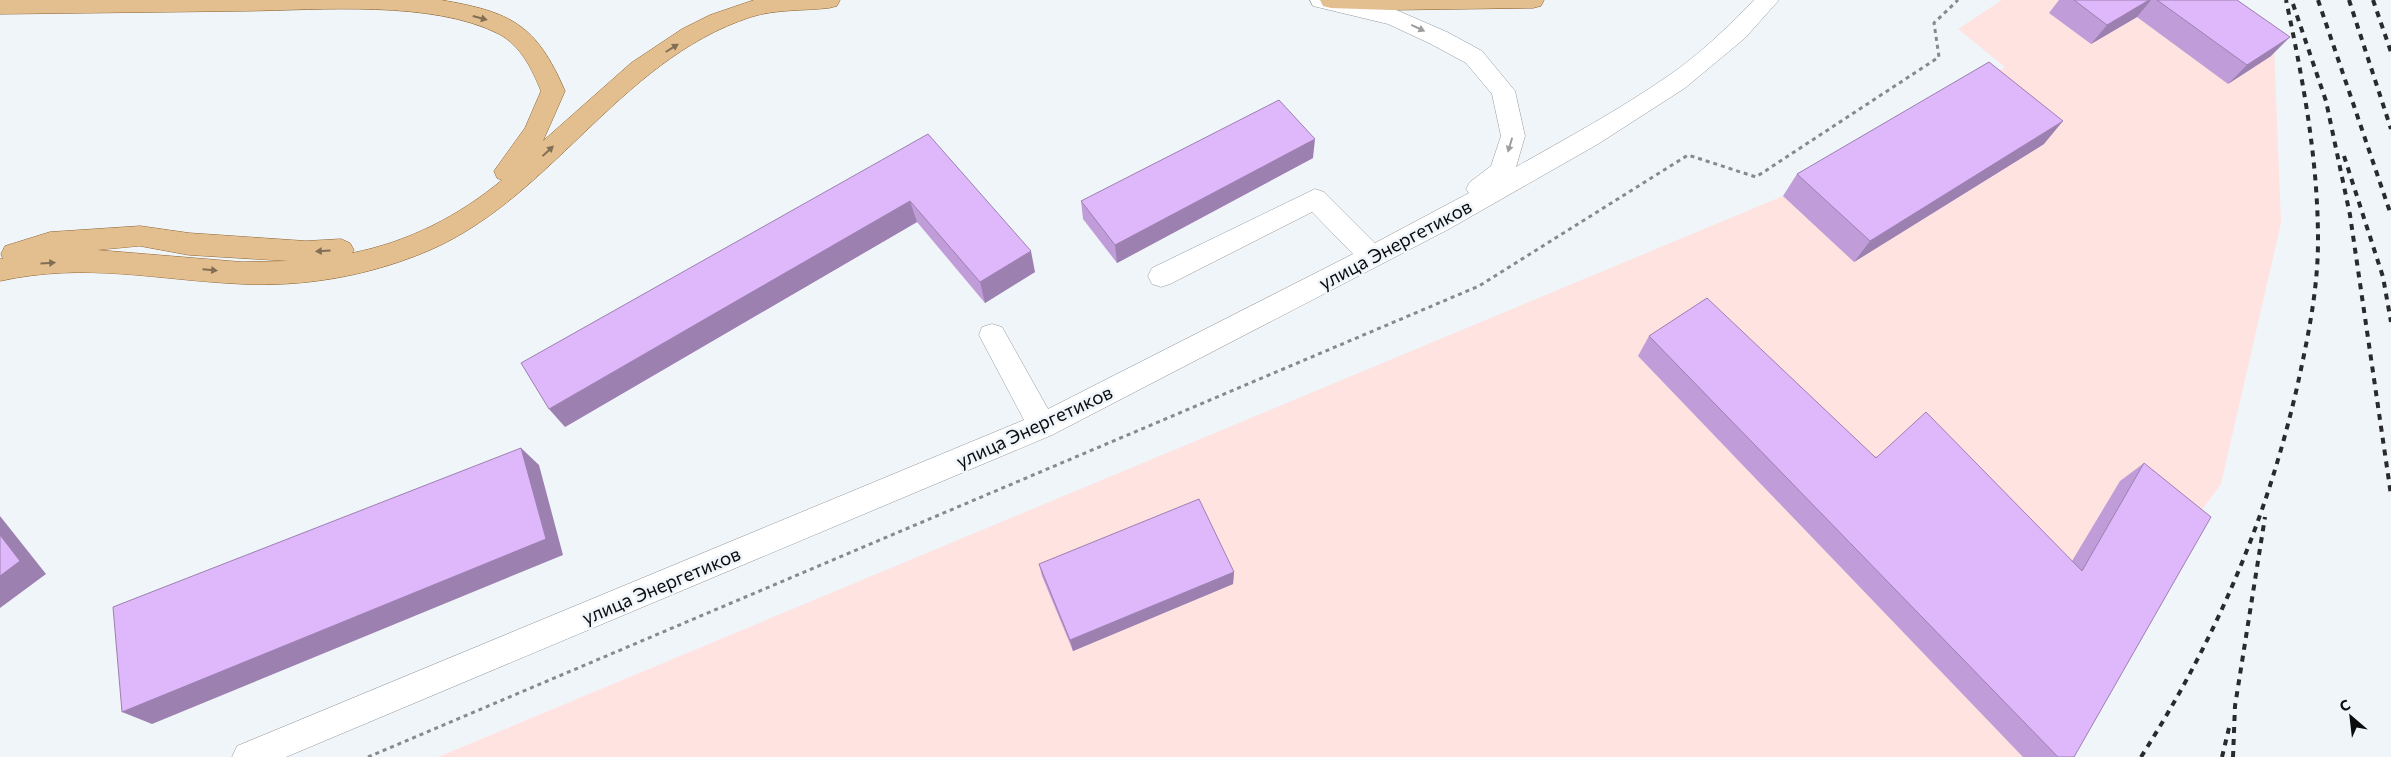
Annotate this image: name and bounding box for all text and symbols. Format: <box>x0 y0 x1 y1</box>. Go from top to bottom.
one-way arrow <box>472 15 487 23</box>
one-way arrow <box>1411 25 1425 33</box>
one-way arrow <box>666 43 679 52</box>
one-way arrow <box>1506 137 1513 152</box>
one-way arrow <box>541 145 553 157</box>
street label: улица Энергетиков <box>1315 194 1475 294</box>
one-way arrow <box>315 247 331 255</box>
one-way arrow <box>40 258 56 266</box>
one-way arrow <box>202 267 218 275</box>
street label: улица Энергетиков <box>952 380 1116 472</box>
street label: улица Энергетиков <box>578 541 744 629</box>
north arrow <box>2326 692 2376 742</box>
text: С <box>2336 695 2353 715</box>

